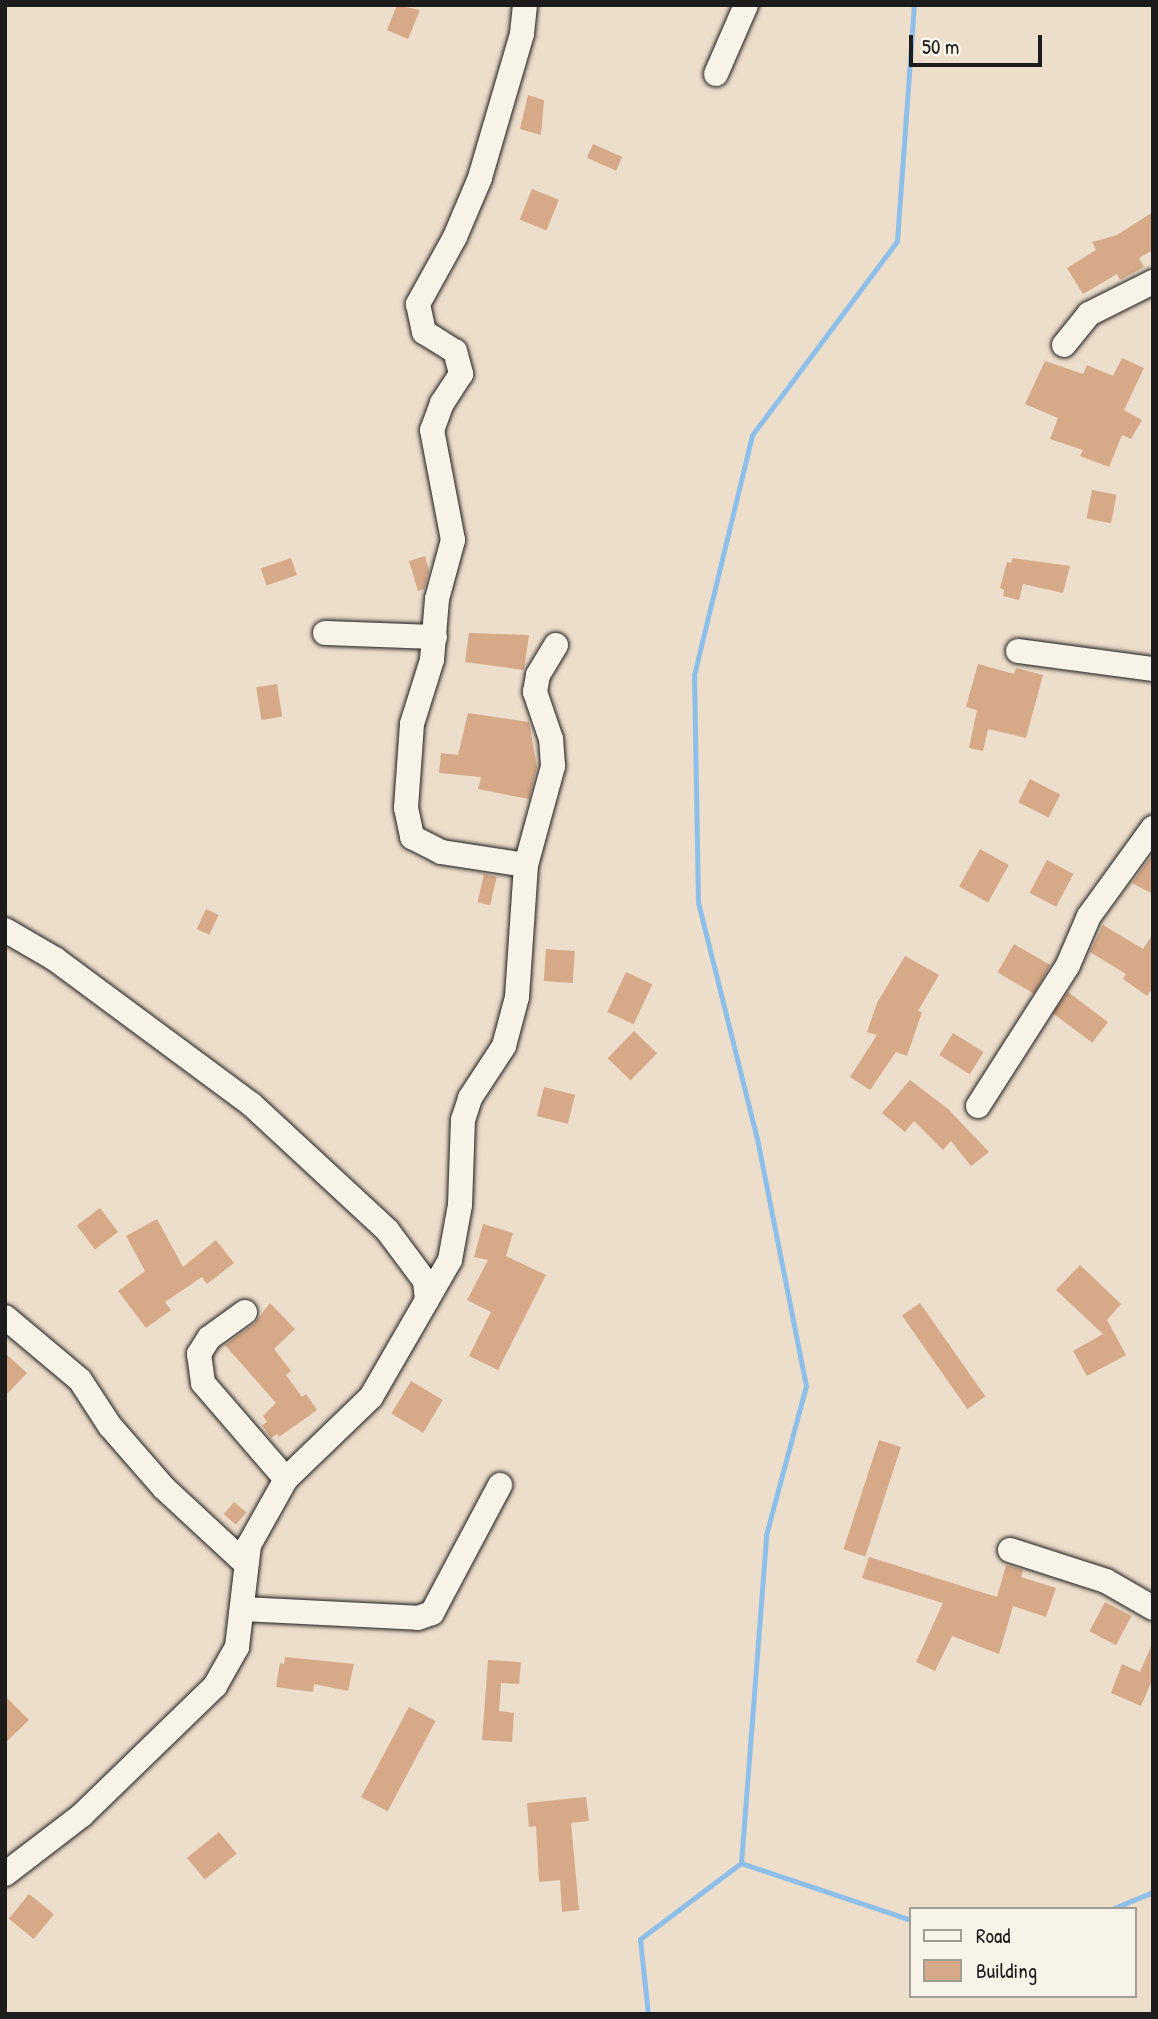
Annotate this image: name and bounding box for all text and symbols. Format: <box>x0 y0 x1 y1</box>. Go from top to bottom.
scale bar <box>913 21 1046 65</box>
text: 50 m <box>922 32 959 61</box>
legend <box>909 1907 1137 1998</box>
text: Road <box>976 1921 1010 1950</box>
text: Building <box>976 1956 1037 1985</box>

